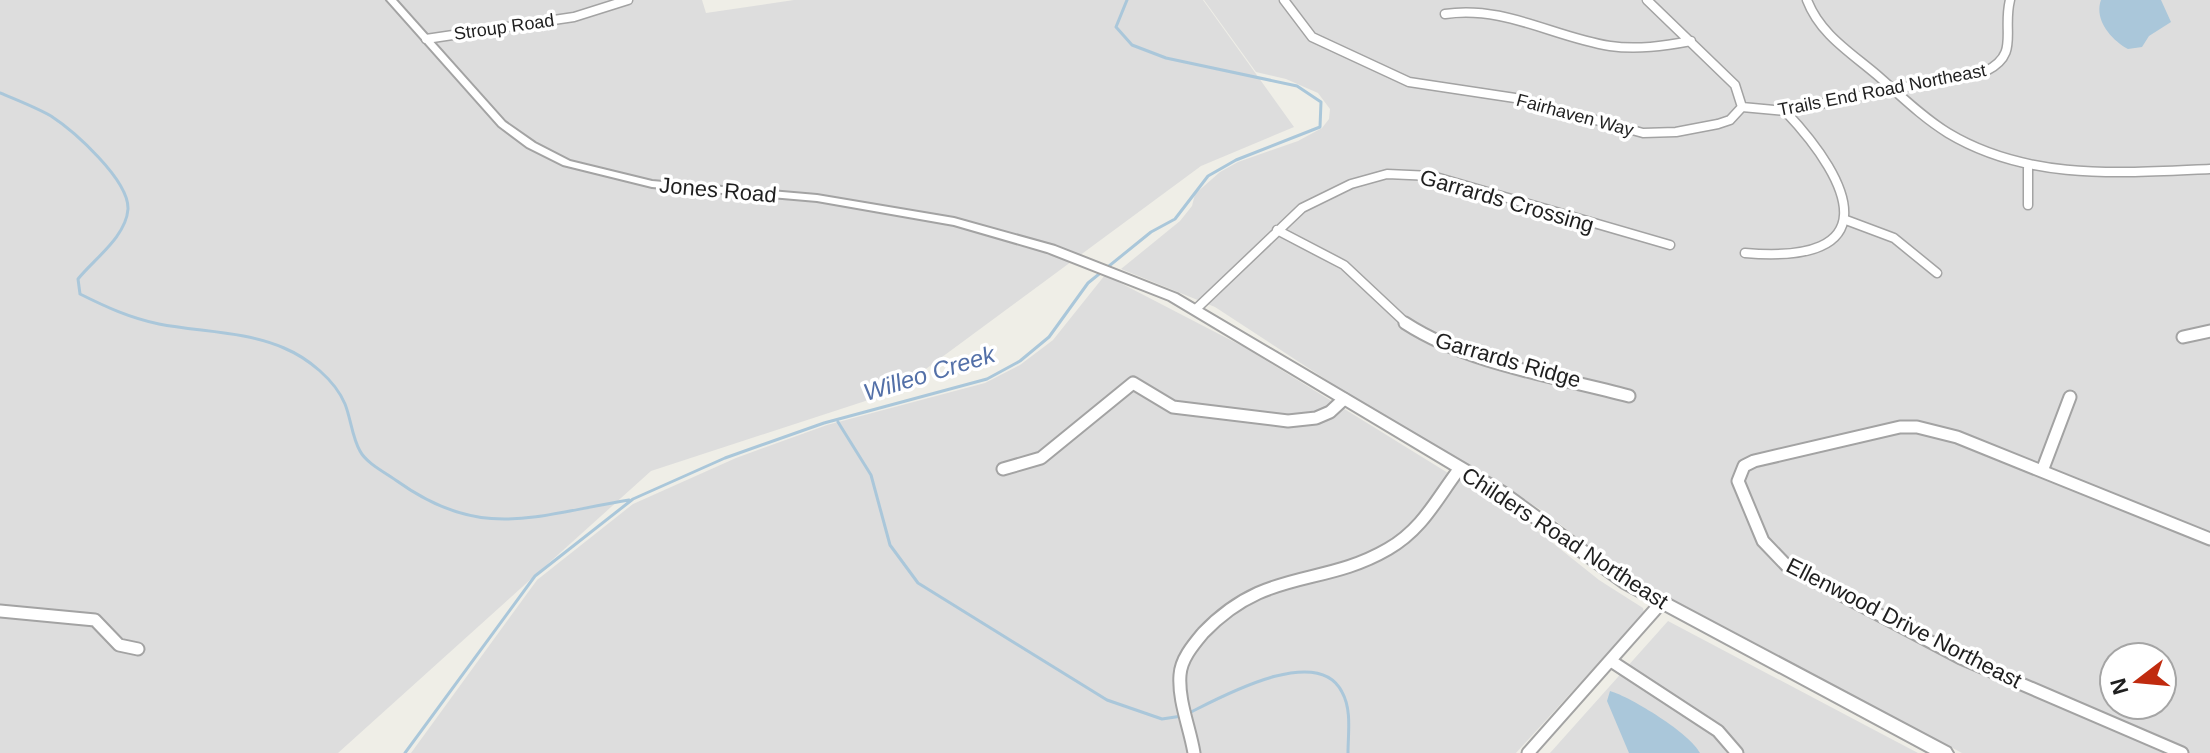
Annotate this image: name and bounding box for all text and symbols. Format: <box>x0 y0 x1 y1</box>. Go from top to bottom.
street label: Stroup Road <box>453 10 555 44</box>
street label: Trails End Road Northeast <box>1776 60 1988 120</box>
street label: Fairhaven Way <box>1514 90 1636 140</box>
street label: Garrards Crossing <box>1417 164 1597 238</box>
street label: Jones Road <box>658 172 778 208</box>
street label: Garrards Ridge <box>1432 327 1584 393</box>
water label: Willeo Creek <box>860 340 1000 406</box>
street label: Childers Road Northeast <box>1457 462 1673 614</box>
street label: Ellenwood Drive Northeast <box>1782 553 2026 693</box>
north arrow <box>2098 641 2178 721</box>
text: N <box>2105 675 2133 697</box>

